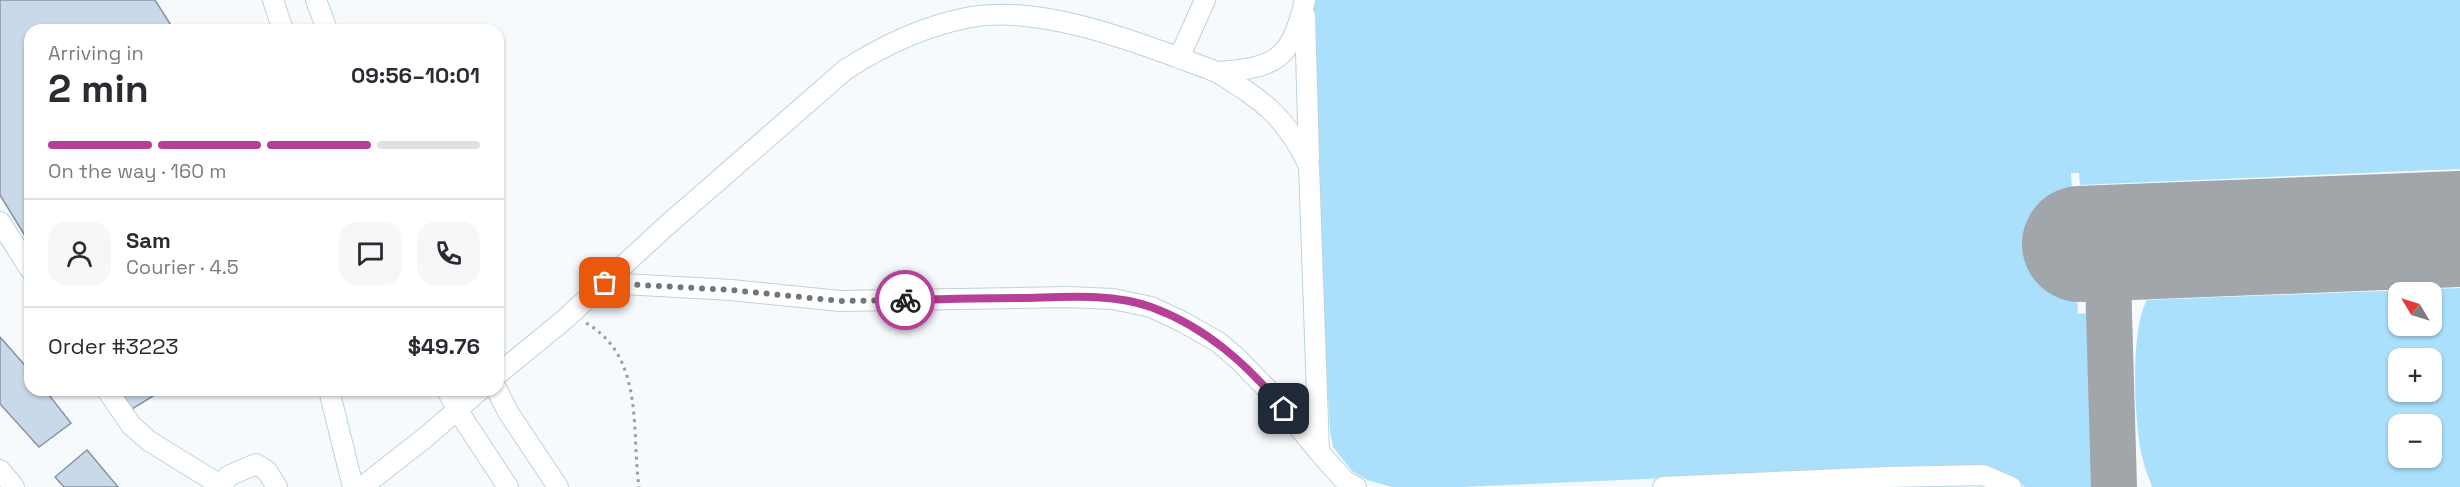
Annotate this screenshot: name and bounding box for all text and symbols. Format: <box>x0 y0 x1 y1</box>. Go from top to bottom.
text: Arriving in <box>48 40 144 66</box>
text: 09:56–10:01 <box>351 61 480 89</box>
text: 2 min <box>48 64 149 113</box>
text: On the way · 160 m <box>48 158 226 184</box>
button: person <box>48 222 111 285</box>
button: chat <box>339 222 402 285</box>
button: phone <box>417 222 480 285</box>
text: Sam <box>126 226 171 254</box>
text: Courier · 4.5 <box>126 254 239 280</box>
pin <box>579 257 630 308</box>
icon: bag <box>588 266 621 299</box>
courier <box>875 270 935 330</box>
north arrow <box>2388 282 2442 336</box>
map controls <box>2388 282 2442 468</box>
icon: bike <box>889 284 922 317</box>
text: Order #3223 <box>48 332 179 360</box>
text: $49.76 <box>408 332 480 360</box>
button: + <box>2388 348 2442 402</box>
pin <box>1258 383 1309 434</box>
icon: home <box>1267 392 1300 425</box>
button: − <box>2388 414 2442 468</box>

